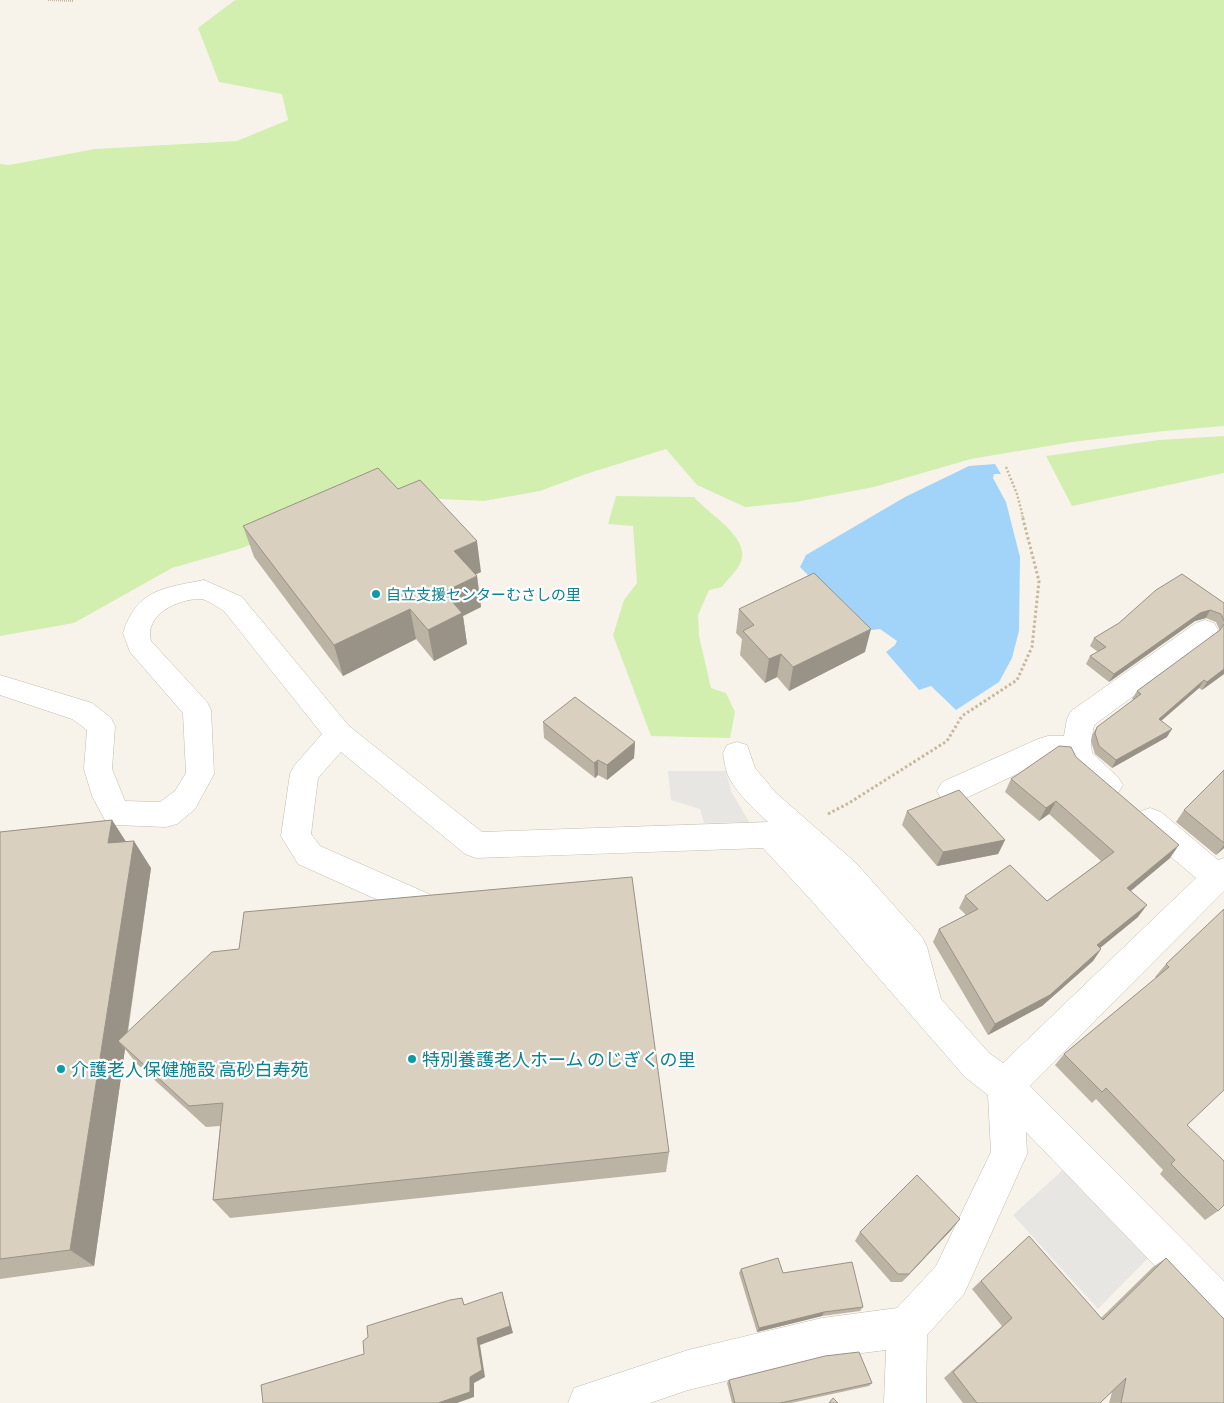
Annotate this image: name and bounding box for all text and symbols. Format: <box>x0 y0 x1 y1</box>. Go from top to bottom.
place label: 自立支援センターむさしの里 <box>386 585 581 603</box>
marker: 自立支援センターむさしの里 <box>370 588 382 600</box>
place label: 特別養護老人ホーム のじぎくの里 <box>422 1048 695 1070</box>
marker: 特別養護老人ホーム のじぎくの里 <box>406 1053 418 1065</box>
place label: 介護老人保健施設 高砂白寿苑 <box>71 1058 309 1080</box>
marker: 介護老人保健施設 高砂白寿苑 <box>55 1063 67 1075</box>

